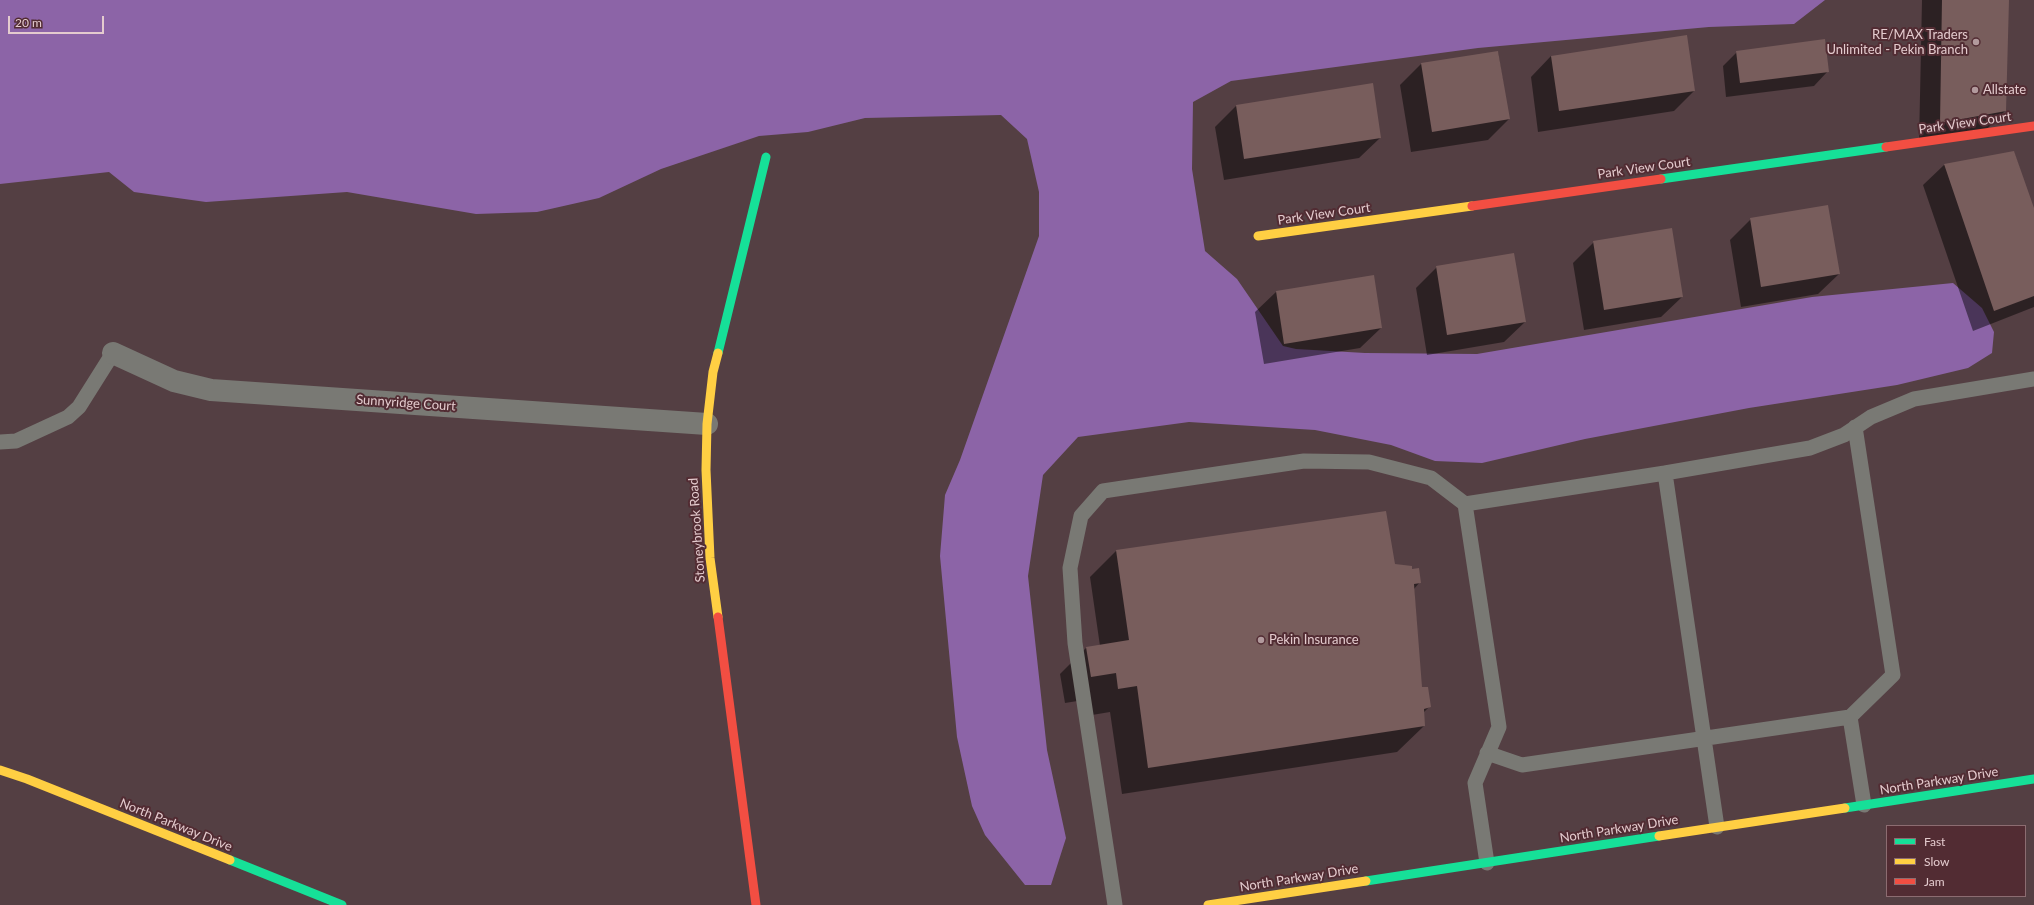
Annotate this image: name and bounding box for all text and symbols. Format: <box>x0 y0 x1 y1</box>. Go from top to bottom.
scale bar <box>10 8 106 34</box>
text: 20 m <box>15 15 42 30</box>
place label: RE/MAX Traders Unlimited - Pekin Branch <box>1826 27 1968 58</box>
marker: RE/MAX Traders Unlimited - Pekin Branch <box>1971 37 1981 47</box>
place label: Allstate <box>1983 82 2026 98</box>
marker: Allstate <box>1970 85 1980 95</box>
street label: Park View Court <box>1918 109 2012 137</box>
street label: Park View Court <box>1597 154 1691 182</box>
street label: Park View Court <box>1277 200 1371 228</box>
street label: Sunnyridge Court <box>356 392 456 414</box>
street label: Stoneybrook Road <box>686 477 708 583</box>
place label: Pekin Insurance <box>1269 632 1359 648</box>
marker: Pekin Insurance <box>1256 635 1266 645</box>
street label: North Parkway Drive <box>1879 764 1999 798</box>
street label: North Parkway Drive <box>117 795 235 855</box>
street label: North Parkway Drive <box>1559 812 1679 846</box>
legend <box>1886 825 2026 897</box>
text: Fast <box>1924 834 1945 849</box>
text: Slow <box>1924 854 1949 869</box>
street label: North Parkway Drive <box>1239 861 1359 895</box>
text: Jam <box>1924 874 1945 889</box>

